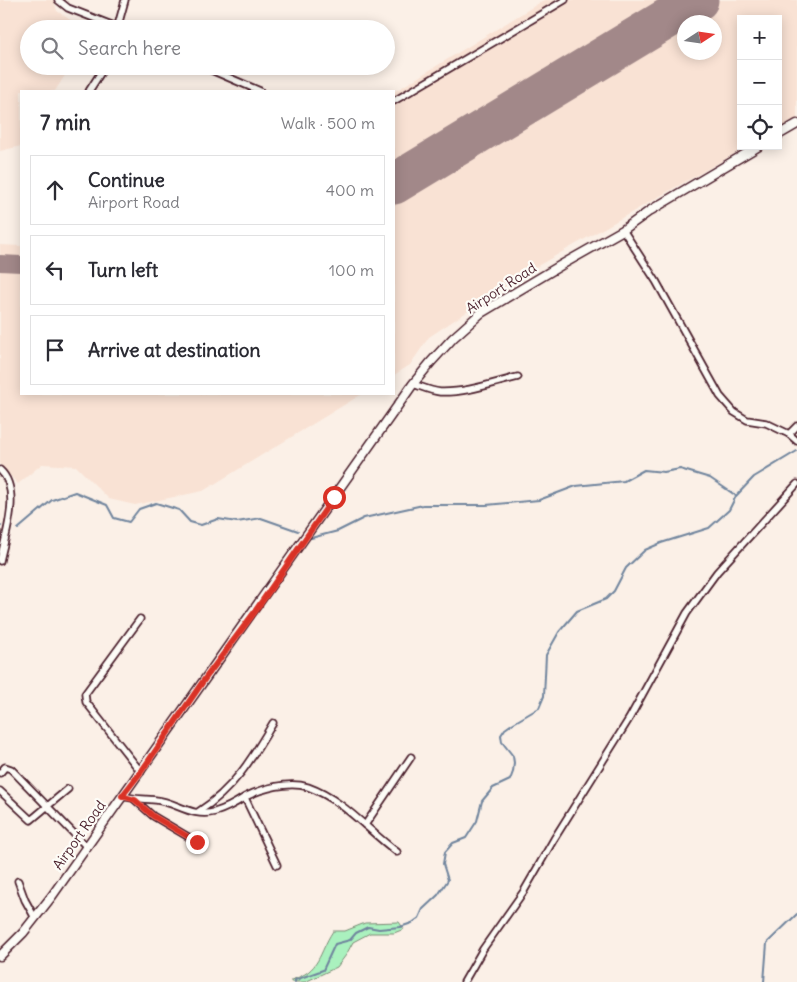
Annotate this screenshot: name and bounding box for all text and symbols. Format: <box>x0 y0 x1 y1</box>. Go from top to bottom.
north arrow <box>677 15 722 60</box>
map controls <box>737 15 782 150</box>
button: + <box>737 15 782 60</box>
search box <box>20 20 395 75</box>
icon: search <box>38 34 66 62</box>
text: Search here <box>78 36 181 60</box>
button: − <box>737 60 782 105</box>
button: locate <box>737 105 782 150</box>
text: 7 min <box>40 109 91 136</box>
text: Walk · 500 m <box>281 113 375 133</box>
text: Continue <box>88 168 165 192</box>
icon: ahead <box>41 176 69 204</box>
text: 400 m <box>326 180 374 200</box>
text: Airport Road <box>88 192 180 212</box>
icon: left <box>41 256 69 284</box>
text: Turn left <box>88 258 158 282</box>
street label: Airport Road <box>462 259 540 317</box>
text: 100 m <box>329 260 374 280</box>
icon: arrive <box>41 336 69 364</box>
text: Arrive at destination <box>88 338 261 362</box>
route start <box>323 486 346 509</box>
street label: Airport Road <box>49 797 109 873</box>
route end <box>186 831 209 854</box>

